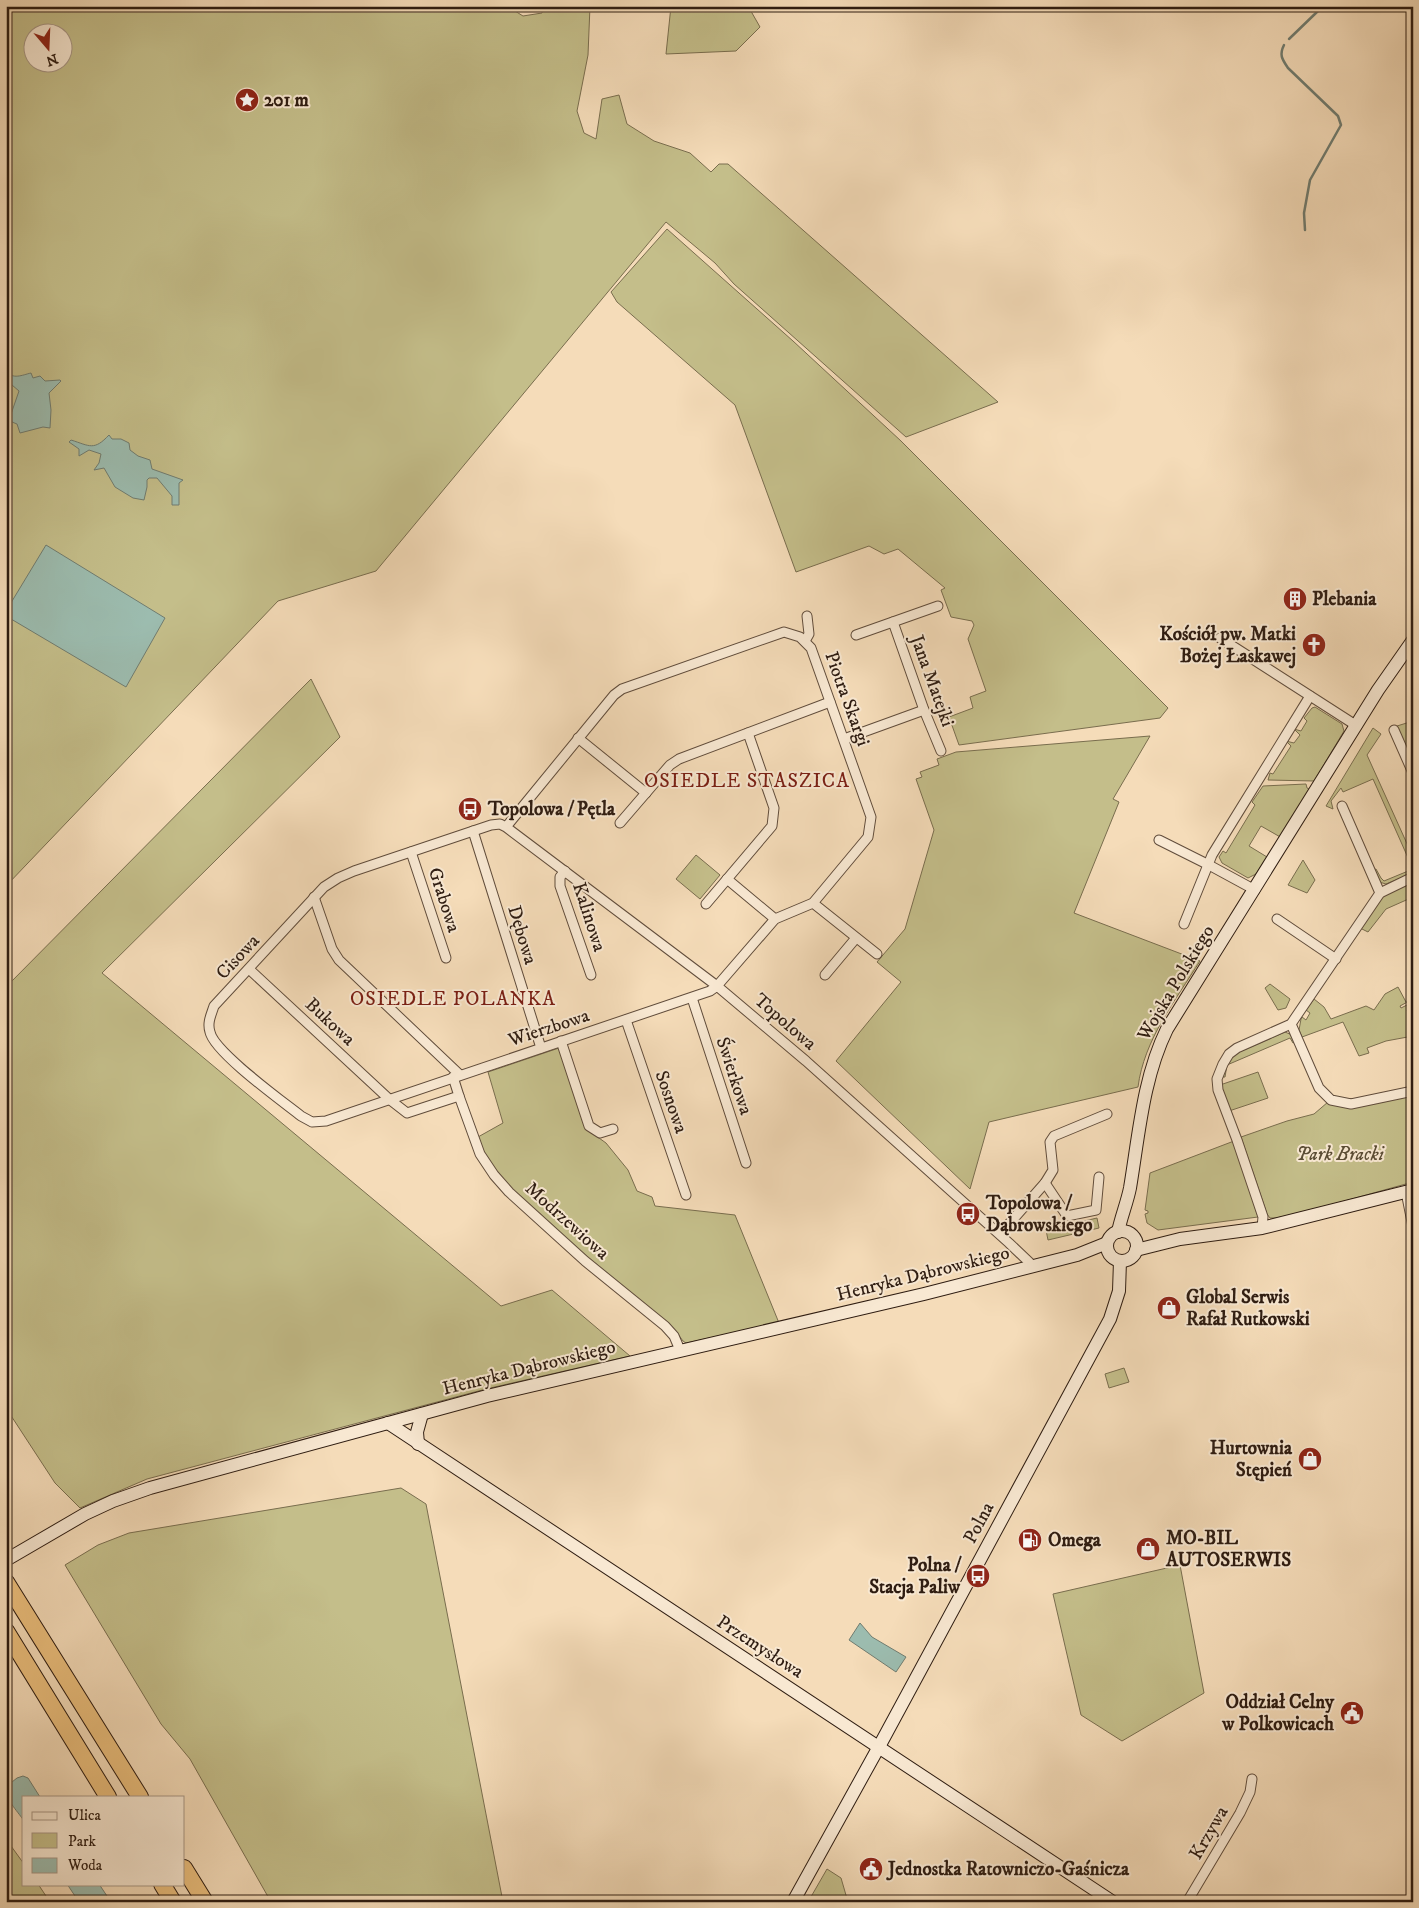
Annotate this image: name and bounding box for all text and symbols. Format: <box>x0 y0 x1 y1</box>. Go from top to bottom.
north arrow <box>22 22 72 72</box>
text: N <box>43 49 60 70</box>
place icon: 201 m <box>234 87 260 113</box>
place label: 201 m <box>264 89 310 112</box>
building icon: Plebania <box>1282 586 1308 612</box>
place label: Plebania <box>1312 588 1377 611</box>
place label: Kościół pw. Matki Bożej Łaskawej <box>1160 623 1296 669</box>
street label: Jana Matejki <box>904 630 959 730</box>
church icon: Kościół pw. Matki Bożej Łaskawej <box>1301 632 1327 658</box>
street label: Piotra Skargi <box>819 648 875 750</box>
district label: OSIEDLE STASZICA <box>644 769 850 794</box>
bus stop icon: Topolowa / Pętla <box>457 796 483 822</box>
place label: Topolowa / Pętla <box>487 798 616 821</box>
street label: Grabowa <box>423 865 465 935</box>
street label: Kalinowa <box>567 880 611 954</box>
street label: Dębowa <box>502 903 542 967</box>
street label: Wojska Polskiego <box>1132 921 1220 1046</box>
street label: Cisowa <box>211 930 265 984</box>
district label: OSIEDLE POLANKA <box>350 987 556 1012</box>
street label: Topolowa <box>749 989 821 1055</box>
street label: Bukowa <box>300 993 360 1051</box>
street label: Wierzbowa <box>505 1004 592 1052</box>
street label: Świerkowa <box>711 1034 759 1118</box>
street label: Sosnowa <box>650 1068 692 1136</box>
park label: Park Bracki <box>1296 1143 1385 1166</box>
street label: Modrzewiowa <box>520 1177 614 1265</box>
place label: Topolowa / Dąbrowskiego <box>985 1192 1093 1237</box>
bus stop icon: Topolowa / Dąbrowskiego <box>955 1201 981 1227</box>
street label: Henryka Dąbrowskiego <box>834 1241 1012 1307</box>
place label: Global Serwis Rafał Rutkowski <box>1186 1286 1310 1331</box>
shop icon: Global Serwis Rafał Rutkowski <box>1156 1295 1182 1321</box>
street label: Henryka Dąbrowskiego <box>440 1335 618 1401</box>
place label: Hurtownia Stępień <box>1210 1437 1293 1482</box>
shop icon: Hurtownia Stępień <box>1297 1446 1323 1472</box>
street label: Polna <box>959 1498 999 1548</box>
fuel station icon: Omega <box>1017 1527 1043 1553</box>
place label: MO-BIL AUTOSERWIS <box>1165 1527 1291 1572</box>
place label: Omega <box>1048 1529 1102 1552</box>
shop icon: MO-BIL AUTOSERWIS <box>1135 1536 1161 1562</box>
place label: Polna / Stacja Paliw <box>869 1554 962 1600</box>
bus stop icon: Polna / Stacja Paliw <box>965 1563 991 1589</box>
street label: Przemysłowa <box>712 1610 808 1684</box>
place label: Oddział Celny w Polkowicach <box>1221 1691 1335 1736</box>
public building icon: Oddział Celny w Polkowicach <box>1339 1700 1365 1726</box>
legend <box>22 1796 185 1886</box>
street label: Krzywa <box>1185 1802 1233 1864</box>
text: Ulica <box>68 1806 101 1825</box>
text: Park <box>68 1832 97 1851</box>
text: Woda <box>67 1856 103 1875</box>
public building icon: Jednostka Ratowniczo-Gaśnicza <box>858 1856 884 1882</box>
place label: Jednostka Ratowniczo-Gaśnicza <box>886 1858 1130 1881</box>

